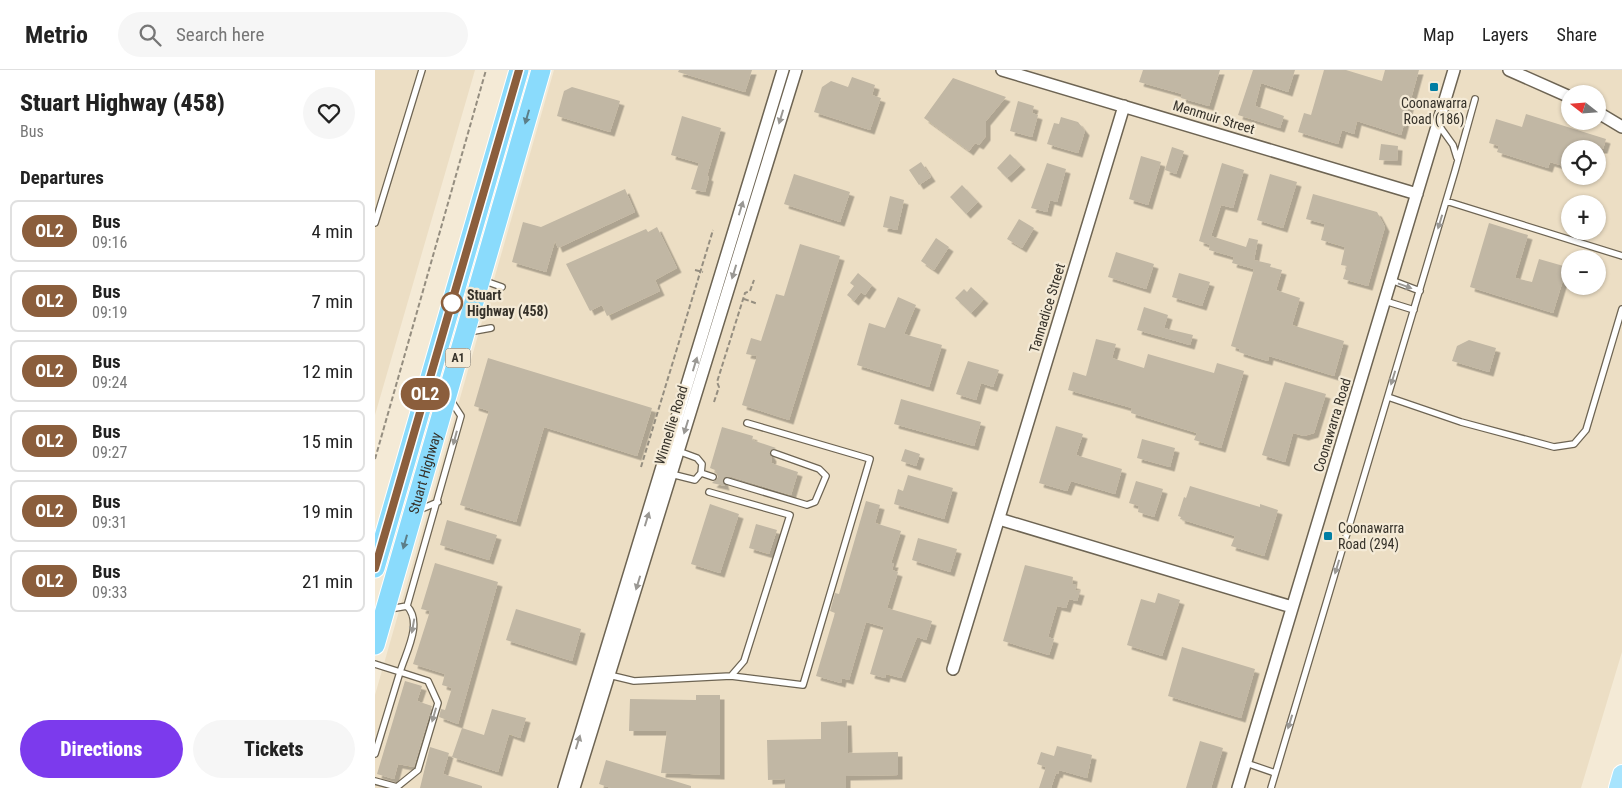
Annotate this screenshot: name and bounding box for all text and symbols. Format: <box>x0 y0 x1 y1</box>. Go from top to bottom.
search box <box>118 12 468 57</box>
text: Metrio <box>25 21 88 49</box>
icon: search <box>136 21 164 49</box>
text: Search here <box>176 23 264 46</box>
text: Map <box>1423 24 1454 45</box>
text: Layers <box>1482 24 1529 45</box>
text: Share <box>1557 24 1597 45</box>
marker: Coonawarra Road (186) <box>1428 81 1440 93</box>
north arrow <box>1561 85 1606 130</box>
map controls <box>1561 85 1606 295</box>
button: heart <box>303 87 355 139</box>
text: Stuart Highway (458) <box>20 89 225 117</box>
place label: Coonawarra Road (186) <box>1401 95 1467 128</box>
street label: Menmuir Street <box>1171 97 1257 137</box>
one-way arrow <box>523 109 531 124</box>
one-way arrow <box>777 109 785 124</box>
text: Bus <box>20 122 44 141</box>
button: locate <box>1561 140 1606 185</box>
text: Departures <box>20 166 104 189</box>
button: + <box>1561 195 1606 240</box>
one-way arrow <box>738 201 746 216</box>
text: Bus <box>92 210 121 233</box>
one-way arrow <box>1436 215 1444 230</box>
text: OL2 <box>35 220 64 241</box>
text: 4 min <box>311 220 353 243</box>
text: 09:16 <box>92 233 127 252</box>
button: − <box>1561 250 1606 295</box>
street label: Tannadice Street <box>1026 261 1068 355</box>
one-way arrow <box>729 265 737 280</box>
text: Bus <box>92 280 121 303</box>
one-way arrow <box>1398 282 1413 290</box>
place label: Stuart Highway (458) <box>467 287 548 320</box>
text: OL2 <box>35 290 64 311</box>
text: 7 min <box>311 290 353 313</box>
marker: Stuart Highway (458) <box>441 292 463 314</box>
text: 09:19 <box>92 303 127 322</box>
road number: A1 <box>445 348 471 368</box>
text: Bus <box>92 350 121 373</box>
one-way arrow <box>691 356 699 371</box>
text: OL2 <box>35 360 64 381</box>
text: 12 min <box>302 360 353 383</box>
one-way arrow <box>1389 370 1397 385</box>
text: 09:24 <box>92 373 127 392</box>
street label: Coonawarra Road <box>1310 376 1354 474</box>
line badge: OL2 <box>396 378 454 410</box>
text: OL2 <box>411 383 439 404</box>
street label: Winnellie Road <box>651 384 691 466</box>
text: Bus <box>92 420 121 443</box>
one-way arrow <box>681 420 689 435</box>
text: OL2 <box>35 430 64 451</box>
text: 15 min <box>302 430 353 453</box>
street label: Stuart Highway <box>405 430 444 516</box>
one-way arrow <box>451 431 459 446</box>
text: 09:27 <box>92 443 127 462</box>
text: Bus <box>92 490 121 513</box>
text: OL2 <box>35 500 64 521</box>
text: 19 min <box>302 500 353 523</box>
one-way arrow <box>643 512 651 527</box>
text: 09:31 <box>92 513 127 532</box>
place label: Coonawarra Road (294) <box>1338 520 1404 553</box>
marker: Coonawarra Road (294) <box>1322 530 1334 542</box>
one-way arrow <box>400 535 408 550</box>
one-way arrow <box>1332 559 1340 574</box>
text: Bus <box>92 560 121 583</box>
text: OL2 <box>35 570 64 591</box>
text: 21 min <box>302 570 353 593</box>
one-way arrow <box>633 575 641 590</box>
text: 09:33 <box>92 583 127 602</box>
one-way arrow <box>409 619 417 635</box>
one-way arrow <box>430 708 438 723</box>
one-way arrow <box>1286 715 1294 730</box>
button: Directions <box>20 720 183 778</box>
button: Tickets <box>193 720 355 778</box>
one-way arrow <box>575 734 583 749</box>

